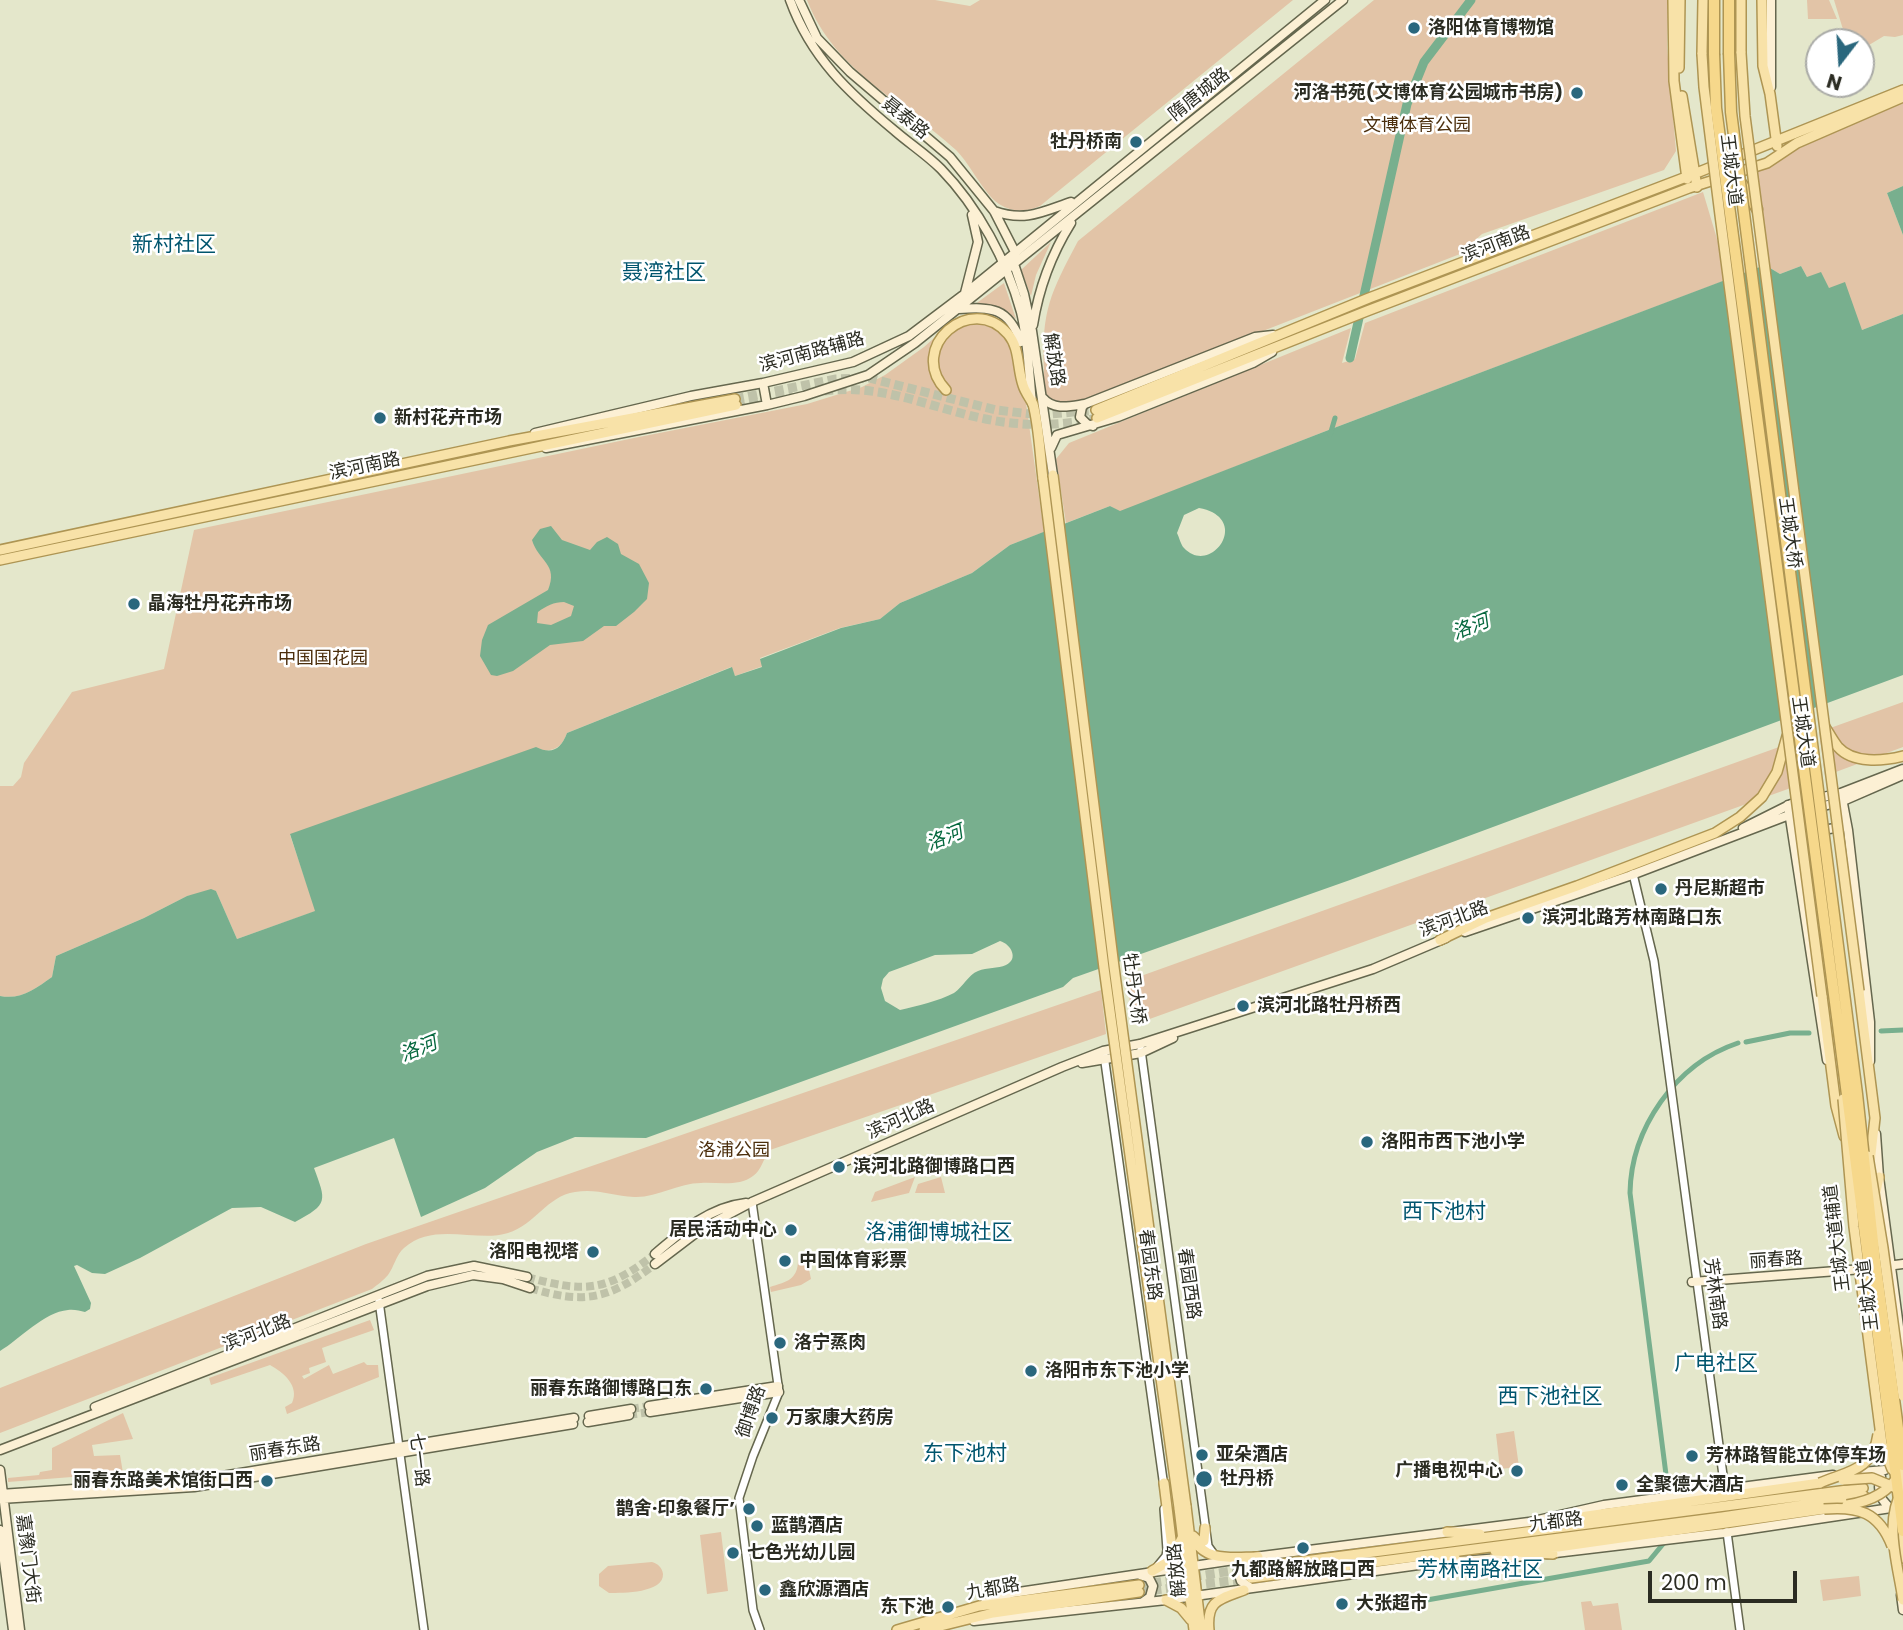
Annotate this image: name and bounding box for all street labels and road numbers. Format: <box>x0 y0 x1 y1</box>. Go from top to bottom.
street label: 隋唐城路 <box>1165 64 1235 126</box>
street label: 聂泰路 <box>877 94 933 144</box>
street label: 王城大道 <box>1715 133 1745 207</box>
street label: 滨河南路 <box>1459 222 1533 268</box>
street label: 滨河南路辅路 <box>757 329 867 377</box>
street label: 解放路 <box>1038 332 1068 388</box>
street label: 滨河南路 <box>328 449 402 485</box>
street label: 王城大桥 <box>1773 496 1805 570</box>
street label: 王城大道 <box>1786 695 1818 769</box>
street label: 滨河北路 <box>1416 898 1492 942</box>
street label: 牡丹大桥 <box>1117 952 1149 1026</box>
street label: 滨河北路 <box>864 1095 938 1145</box>
street label: 王城大道辅道 <box>1821 1183 1855 1293</box>
street label: 春园东路 <box>1133 1228 1165 1302</box>
street label: 春园西路 <box>1172 1247 1204 1321</box>
street label: 丽春路 <box>1748 1248 1804 1274</box>
street label: 芳林南路 <box>1698 1257 1730 1331</box>
street label: 王城大道 <box>1854 1258 1884 1332</box>
street label: 滨河北路 <box>220 1311 294 1357</box>
street label: 御博路 <box>733 1383 771 1441</box>
street label: 七一路 <box>404 1432 432 1488</box>
street label: 丽春东路 <box>248 1434 322 1466</box>
street label: 九都路 <box>1528 1509 1584 1537</box>
street label: 嘉豫门大街 <box>11 1513 43 1605</box>
street label: 解放路 <box>1164 1542 1192 1598</box>
street label: 九都路 <box>965 1575 1021 1605</box>

